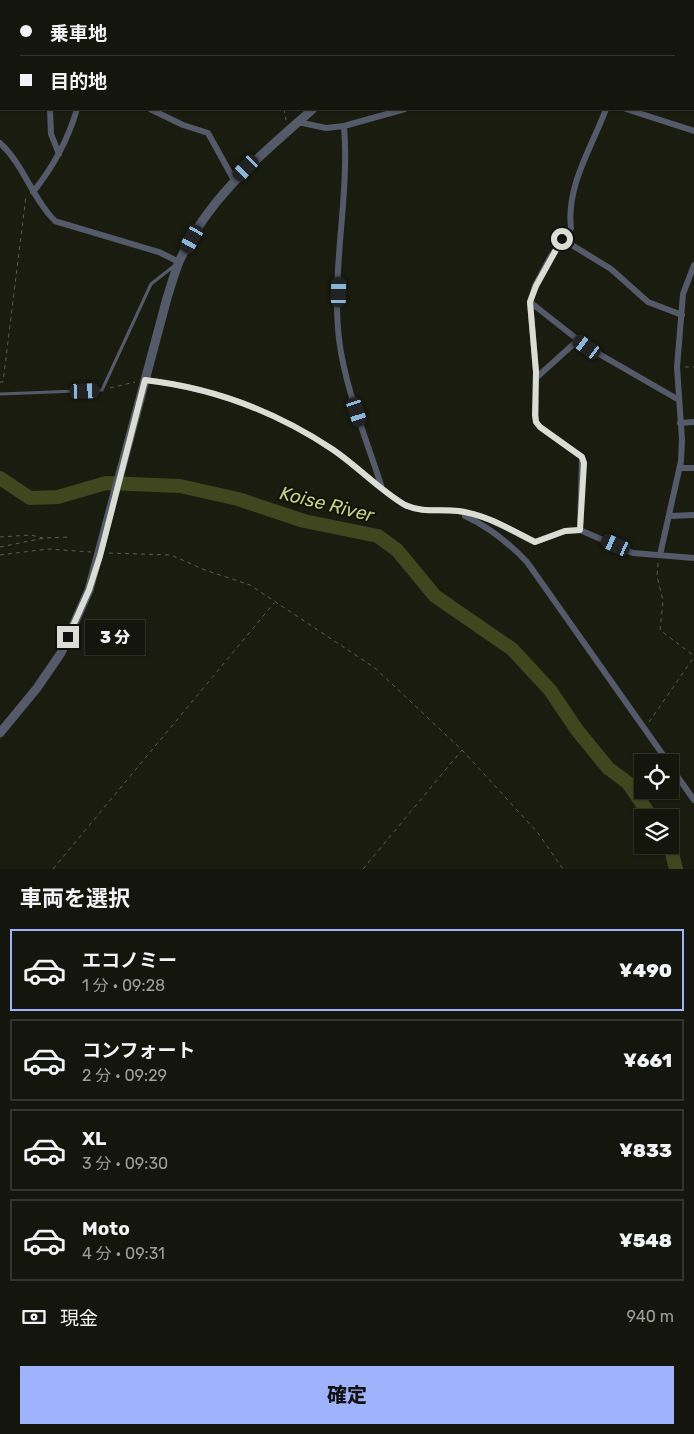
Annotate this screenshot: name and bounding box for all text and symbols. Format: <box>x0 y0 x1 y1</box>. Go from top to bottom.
text: 乗車地 <box>50 22 107 45</box>
text: 目的地 <box>50 70 107 93</box>
car <box>230 152 261 184</box>
car <box>178 222 205 256</box>
route start <box>551 228 573 250</box>
car <box>331 277 346 307</box>
car <box>570 332 603 362</box>
car <box>69 383 100 399</box>
car <box>345 395 368 429</box>
water label: Koise River <box>278 481 377 527</box>
car <box>599 532 632 558</box>
callout: 3 分 <box>86 620 146 654</box>
route end <box>57 626 79 648</box>
text: 3 分 <box>100 628 130 647</box>
map controls <box>634 754 679 854</box>
button: locate <box>634 754 679 799</box>
button: layers <box>634 809 679 854</box>
text: 車両を選択 <box>20 885 130 912</box>
icon: car <box>22 948 67 993</box>
text: エコノミー <box>82 949 177 972</box>
text: ¥490 <box>619 959 672 982</box>
text: 1 分 · 09:28 <box>82 976 165 995</box>
icon: car <box>22 1038 67 1083</box>
text: コンフォート <box>82 1039 195 1062</box>
text: ¥661 <box>623 1049 672 1072</box>
text: 2 分 · 09:29 <box>82 1066 167 1085</box>
text: XL <box>82 1127 106 1150</box>
icon: car <box>22 1128 67 1173</box>
text: ¥833 <box>619 1139 672 1162</box>
text: 3 分 · 09:30 <box>82 1154 168 1173</box>
text: Moto <box>82 1217 130 1240</box>
icon: car <box>22 1218 67 1263</box>
text: ¥548 <box>619 1229 672 1252</box>
text: 4 分 · 09:31 <box>82 1244 165 1263</box>
icon: cash <box>20 1303 48 1331</box>
text: 現金 <box>60 1307 98 1330</box>
text: 940 m <box>627 1307 674 1326</box>
button: 確定 <box>20 1366 674 1424</box>

